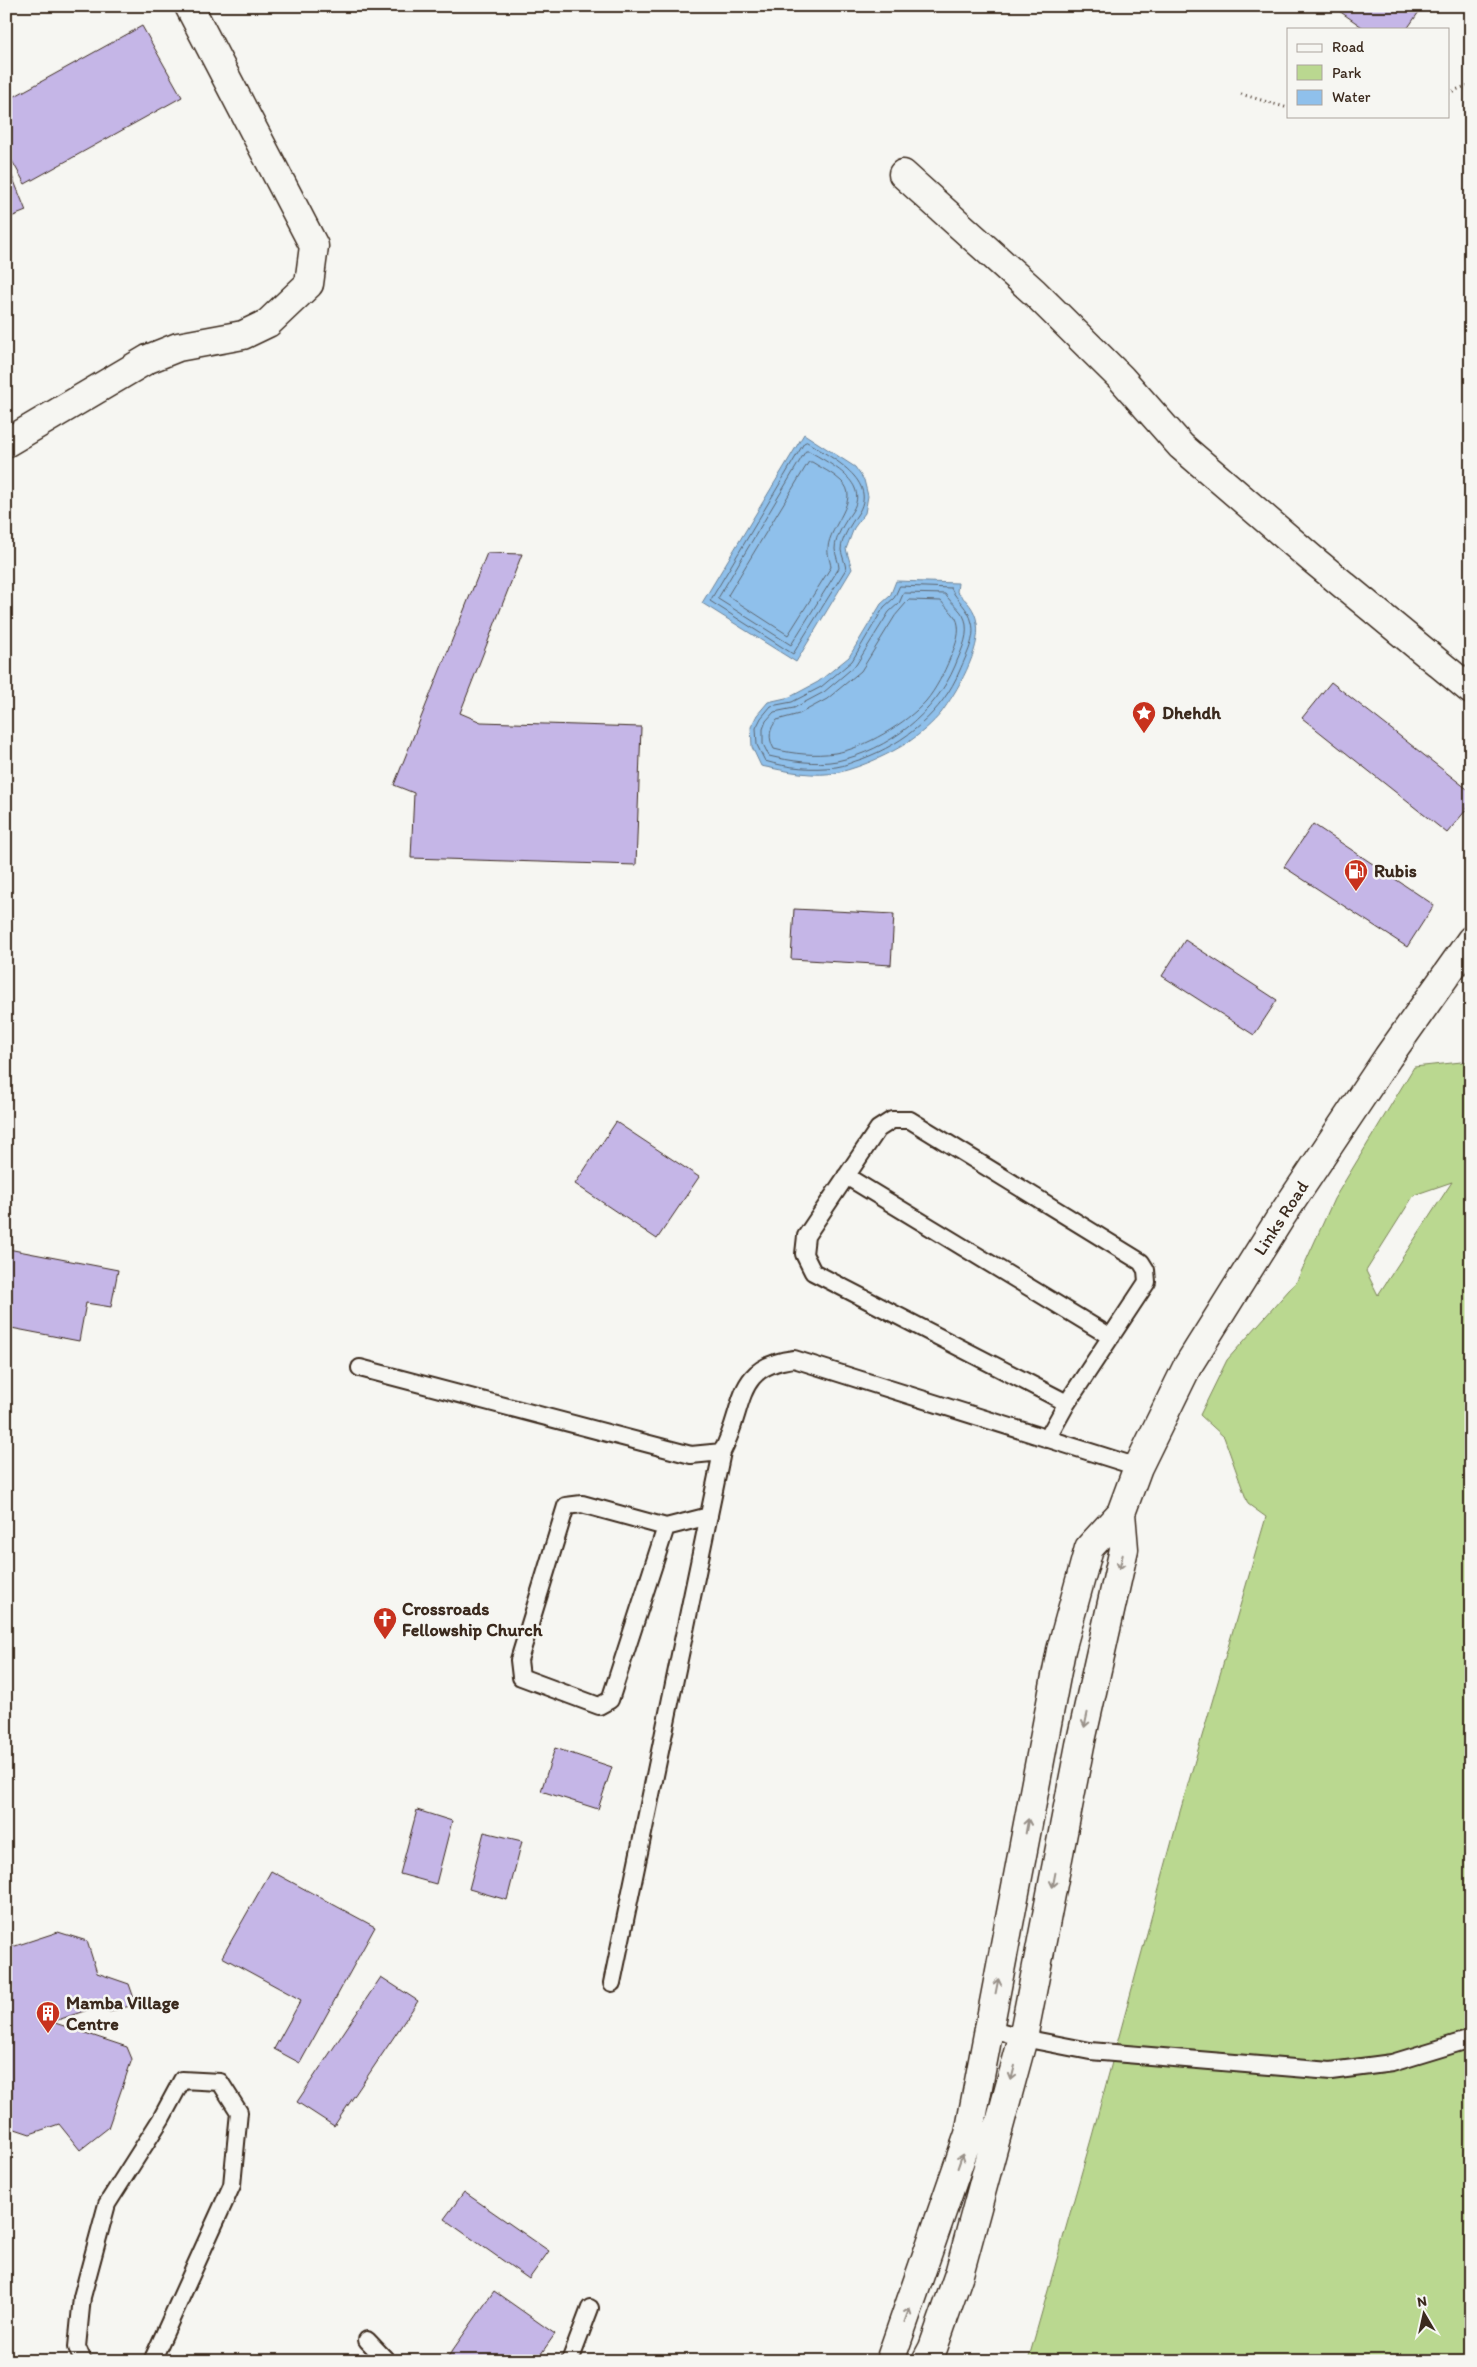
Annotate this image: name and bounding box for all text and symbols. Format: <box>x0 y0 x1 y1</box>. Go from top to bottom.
legend <box>1287 28 1450 118</box>
text: Road <box>1332 38 1365 56</box>
text: Park <box>1332 64 1362 82</box>
text: Water <box>1332 88 1371 106</box>
place icon: Dhehdh <box>1131 700 1157 734</box>
place label: Dhehdh <box>1162 702 1221 724</box>
fuel station icon: Rubis <box>1343 858 1369 892</box>
place label: Rubis <box>1374 860 1417 882</box>
street label: Links Road <box>1249 1176 1313 1260</box>
one-way arrow <box>1116 1553 1125 1569</box>
place label: Crossroads Fellowship Church <box>402 1598 543 1641</box>
church icon: Crossroads Fellowship Church <box>372 1606 398 1640</box>
one-way arrow <box>1081 1712 1090 1728</box>
one-way arrow <box>1023 1818 1033 1834</box>
one-way arrow <box>1049 1871 1058 1887</box>
one-way arrow <box>993 1978 1003 1994</box>
place label: Mamba Village Centre <box>66 1992 180 2035</box>
building icon: Mamba Village Centre <box>35 2000 61 2034</box>
one-way arrow <box>1008 2064 1018 2080</box>
one-way arrow <box>956 2154 965 2170</box>
north arrow <box>1400 2290 1450 2340</box>
text: N <box>1416 2293 1428 2311</box>
one-way arrow <box>903 2308 912 2323</box>

